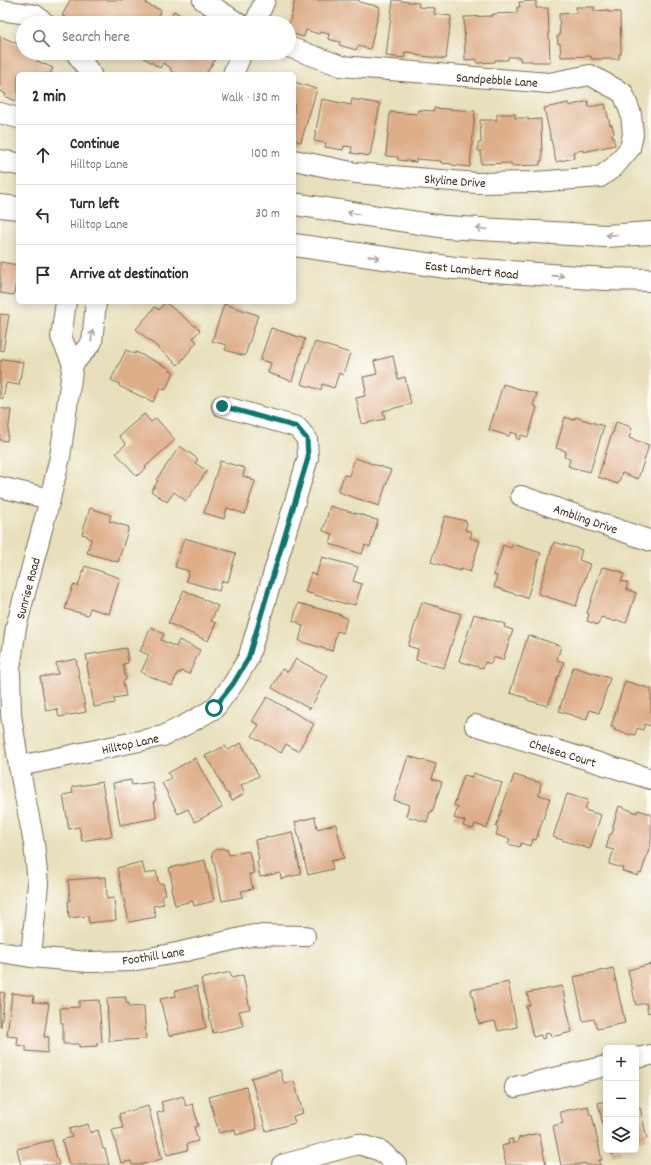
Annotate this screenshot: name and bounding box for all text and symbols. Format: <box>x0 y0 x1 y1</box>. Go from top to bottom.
search box <box>16 16 296 60</box>
icon: search <box>30 27 52 49</box>
text: Search here <box>62 27 130 49</box>
street label: Sandpebble Lane <box>455 69 539 94</box>
text: 2 min <box>32 86 66 110</box>
text: Walk · 130 m <box>221 89 280 108</box>
text: Continue <box>70 134 119 156</box>
icon: ahead <box>32 144 54 166</box>
text: 100 m <box>251 145 280 164</box>
text: Hilltop Lane <box>70 156 128 175</box>
street label: Skyline Drive <box>423 171 486 194</box>
text: Turn left <box>70 194 119 216</box>
icon: left <box>32 204 54 226</box>
text: 30 m <box>255 205 280 224</box>
one-way arrow <box>347 209 360 217</box>
text: Hilltop Lane <box>70 216 128 235</box>
one-way arrow <box>476 225 489 233</box>
one-way arrow <box>606 232 619 239</box>
one-way arrow <box>367 253 380 261</box>
street label: East Lambert Road <box>424 257 519 286</box>
icon: arrive <box>32 264 54 286</box>
text: Arrive at destination <box>70 264 188 286</box>
one-way arrow <box>551 273 564 280</box>
one-way arrow <box>88 330 96 343</box>
route end <box>213 397 231 415</box>
street label: Ambling Drive <box>550 500 620 540</box>
street label: Sunrise Road <box>12 556 47 622</box>
route start <box>205 699 223 717</box>
street label: Hilltop Lane <box>100 730 161 761</box>
street label: Chelsea Court <box>527 735 598 774</box>
street label: Foothill Lane <box>121 943 186 972</box>
map controls <box>603 1045 639 1153</box>
button: + <box>603 1045 639 1081</box>
button: − <box>603 1081 639 1117</box>
button: layers <box>603 1117 639 1153</box>

